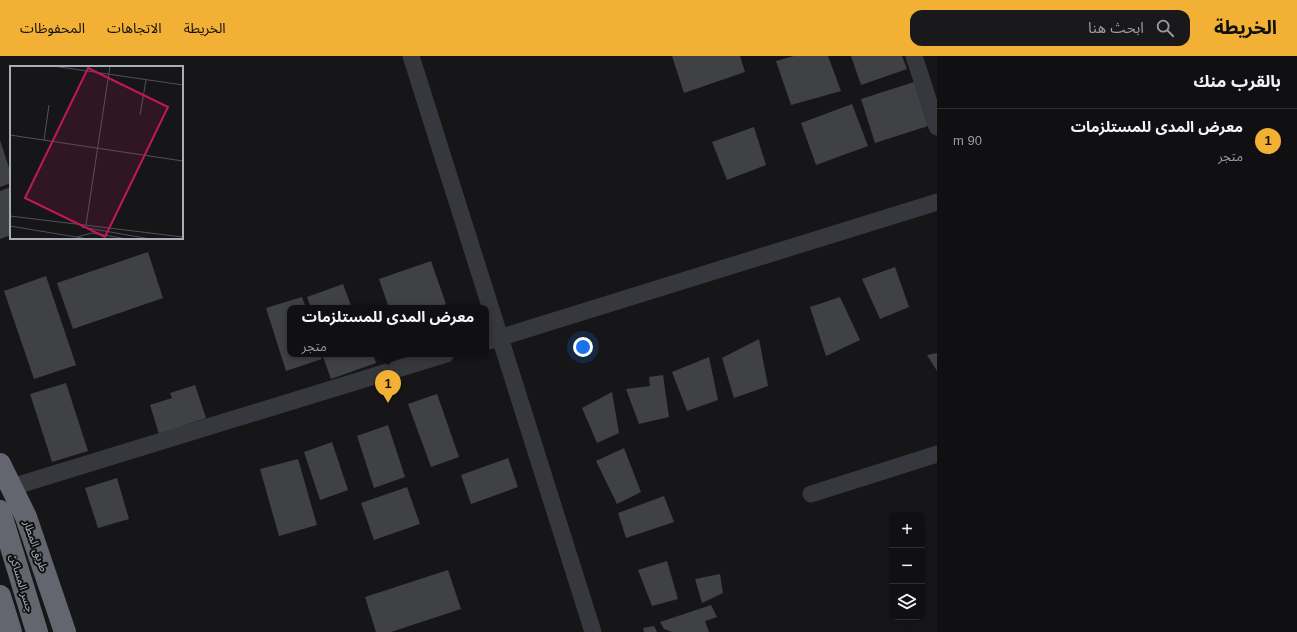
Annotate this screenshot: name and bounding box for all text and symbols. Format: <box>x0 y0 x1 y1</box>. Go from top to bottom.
search box <box>910 10 1190 46</box>
icon: search <box>1154 17 1176 39</box>
text: الخريطة <box>1214 17 1277 38</box>
text: ابحث هنا <box>1088 19 1144 36</box>
text: المحفوظات <box>20 20 85 36</box>
text: الاتجاهات <box>107 20 162 36</box>
text: الخريطة <box>184 20 226 36</box>
inset map <box>10 66 183 239</box>
text: بالقرب منك <box>1193 72 1281 91</box>
text: معرض المدى للمستلزمات <box>1071 118 1243 135</box>
text: 90 m <box>953 133 982 148</box>
text: 1 <box>1264 133 1272 148</box>
text: متجر <box>1218 149 1243 164</box>
popup <box>287 305 489 357</box>
text: معرض المدى للمستلزمات <box>302 308 474 325</box>
your location <box>573 337 593 357</box>
text: متجر <box>302 339 327 354</box>
pin: 1 <box>375 370 401 403</box>
map controls <box>889 512 925 620</box>
button: + <box>889 512 925 548</box>
street label: طريق المطار <box>20 518 50 574</box>
button: − <box>889 548 925 584</box>
street label: جسر المساكن <box>7 552 37 614</box>
button: layers <box>889 584 925 620</box>

